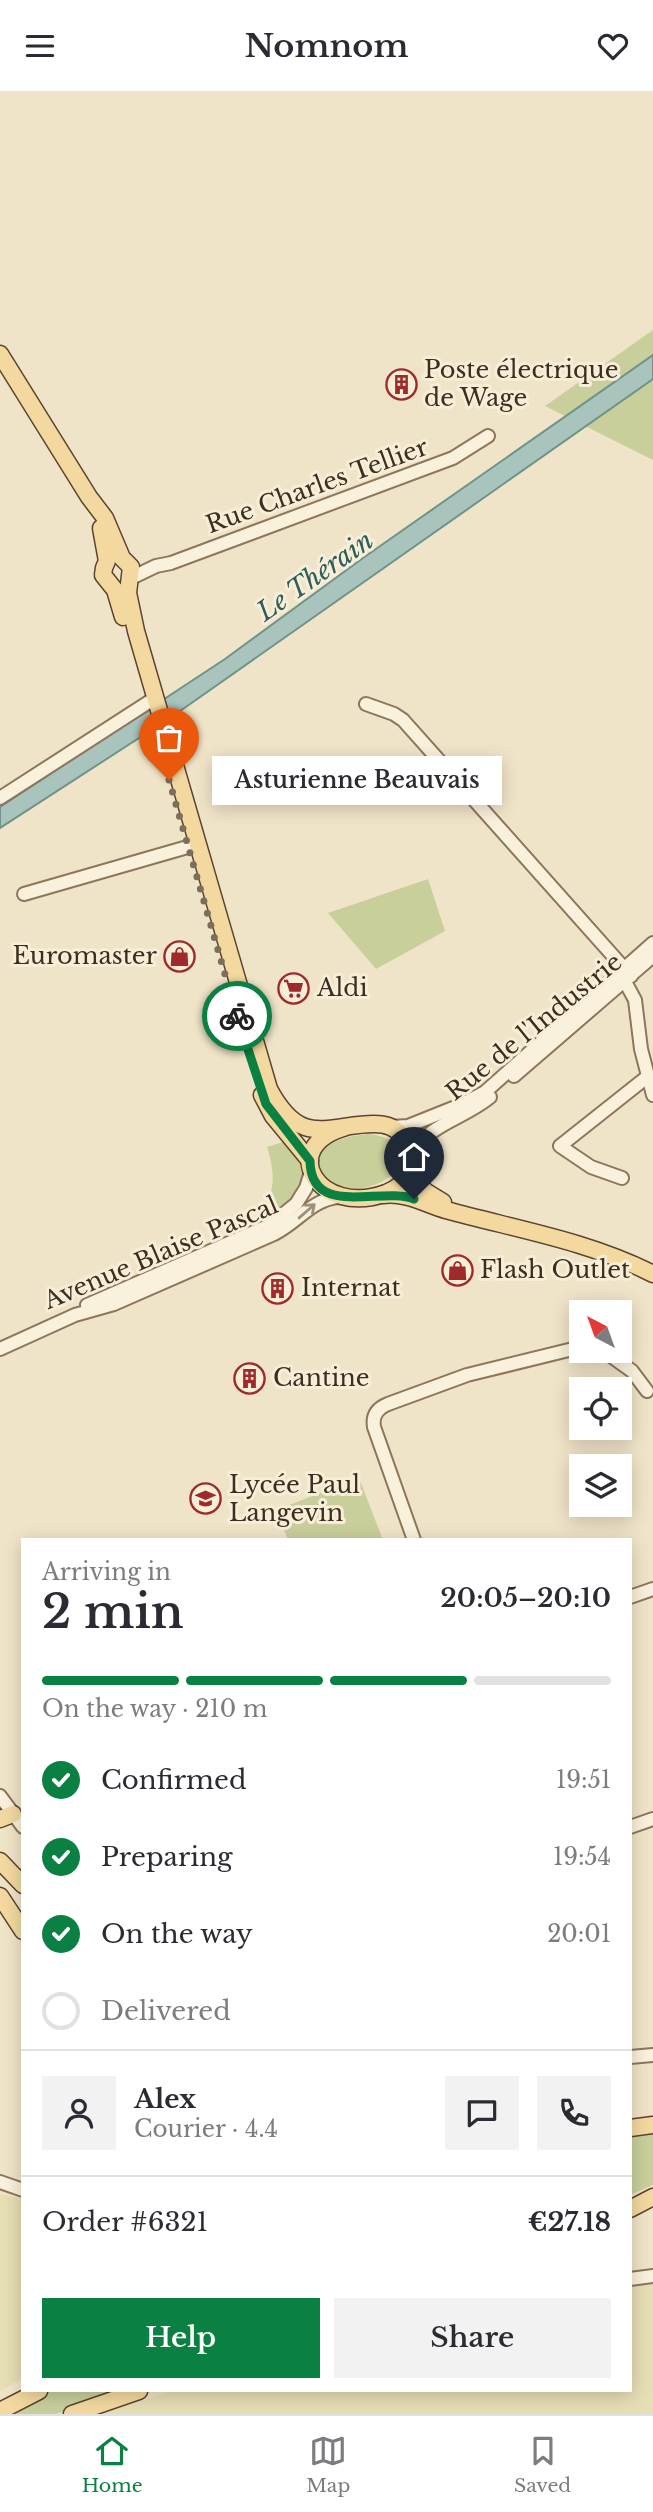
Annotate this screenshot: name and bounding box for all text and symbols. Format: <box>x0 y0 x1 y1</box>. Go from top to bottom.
text: Nomnom <box>245 26 408 66</box>
icon: menu <box>21 27 59 65</box>
icon: heart <box>594 27 632 65</box>
place label: Poste électrique de Wage <box>424 355 618 412</box>
building icon: Poste électrique de Wage <box>384 367 418 401</box>
street label: Rue Charles Tellier <box>202 432 432 539</box>
water label: Le Thérain <box>250 524 379 628</box>
pin <box>139 708 199 780</box>
icon: bag <box>150 719 188 757</box>
callout: Asturienne Beauvais <box>211 755 502 805</box>
text: Asturienne Beauvais <box>234 766 480 794</box>
shop icon: Euromaster <box>163 939 197 973</box>
place label: Euromaster <box>12 941 158 970</box>
street label: Rue de l'Industrie <box>440 947 627 1106</box>
supermarket icon: Aldi <box>277 971 311 1005</box>
place label: Aldi <box>316 973 368 1002</box>
courier <box>202 981 272 1051</box>
icon: bike <box>218 997 256 1035</box>
pin <box>384 1127 444 1199</box>
icon: home <box>395 1138 433 1176</box>
street label: Avenue Blaise Pascal <box>38 1190 283 1315</box>
one-way arrow <box>297 1203 315 1219</box>
shop icon: Flash Outlet <box>440 1253 474 1287</box>
place label: Flash Outlet <box>480 1255 630 1284</box>
building icon: Internat <box>261 1271 295 1305</box>
place label: Internat <box>301 1273 401 1302</box>
north arrow <box>569 1300 632 1363</box>
map controls <box>569 1300 632 1517</box>
building icon: Cantine <box>233 1361 267 1395</box>
place label: Cantine <box>273 1363 370 1392</box>
button: locate <box>569 1377 632 1440</box>
button: layers <box>569 1454 632 1517</box>
place label: Lycée Paul Langevin <box>229 1470 360 1527</box>
school or university icon: Lycée Paul Langevin <box>189 1482 223 1516</box>
text: Arriving in <box>42 1558 171 1586</box>
text: 20:05–20:10 <box>440 1582 611 1614</box>
text: 2 min <box>42 1583 184 1640</box>
text: On the way · 210 m <box>42 1695 267 1723</box>
icon: check <box>42 1761 80 1799</box>
text: Confirmed <box>101 1764 246 1796</box>
text: 19:51 <box>556 1766 611 1794</box>
icon: check <box>42 1838 80 1876</box>
text: Preparing <box>101 1841 233 1873</box>
text: 19:54 <box>553 1843 611 1871</box>
icon: check <box>42 1915 80 1953</box>
text: On the way <box>101 1918 253 1950</box>
text: 20:01 <box>547 1920 611 1948</box>
text: Delivered <box>101 1995 231 2027</box>
button: person <box>42 2076 116 2150</box>
button: chat <box>445 2076 519 2150</box>
button: phone <box>537 2076 611 2150</box>
text: Alex <box>134 2083 196 2115</box>
text: Courier · 4.4 <box>134 2115 278 2143</box>
text: Order #6321 <box>42 2206 208 2238</box>
text: €27.18 <box>528 2206 611 2238</box>
button: Help <box>42 2298 320 2378</box>
button: Share <box>334 2298 611 2378</box>
tab: Home <box>82 2432 143 2497</box>
tab: Map <box>306 2432 350 2497</box>
tab: Saved <box>514 2432 571 2497</box>

